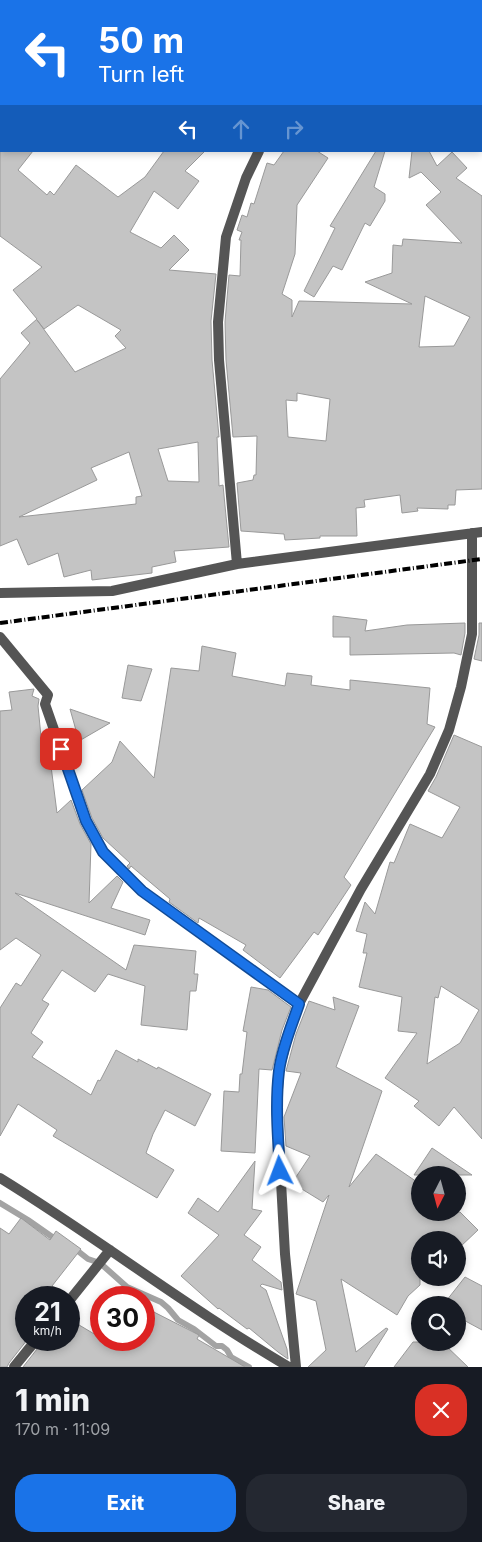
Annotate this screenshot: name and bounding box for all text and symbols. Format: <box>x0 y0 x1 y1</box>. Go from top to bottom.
text: 50 m <box>98 19 184 61</box>
icon: left <box>15 20 80 85</box>
text: Turn left <box>98 61 184 87</box>
icon: left <box>174 115 202 143</box>
icon: ahead <box>227 115 255 143</box>
icon: right <box>280 115 308 143</box>
pin <box>40 728 82 770</box>
icon: arrive <box>47 735 75 763</box>
position arrow <box>253 1144 305 1196</box>
north arrow <box>411 1166 466 1221</box>
map controls <box>411 1166 466 1351</box>
button: sound <box>411 1231 466 1286</box>
speed limit sign: 30 <box>90 1286 155 1351</box>
button: search <box>411 1296 466 1351</box>
text: 21 <box>34 1297 61 1327</box>
text: km/h <box>33 1323 62 1338</box>
text: 1 min <box>15 1382 90 1418</box>
button: close <box>415 1384 467 1436</box>
text: 170 m · 11:09 <box>15 1419 110 1439</box>
button: Exit <box>15 1474 236 1532</box>
button: Share <box>246 1474 467 1532</box>

